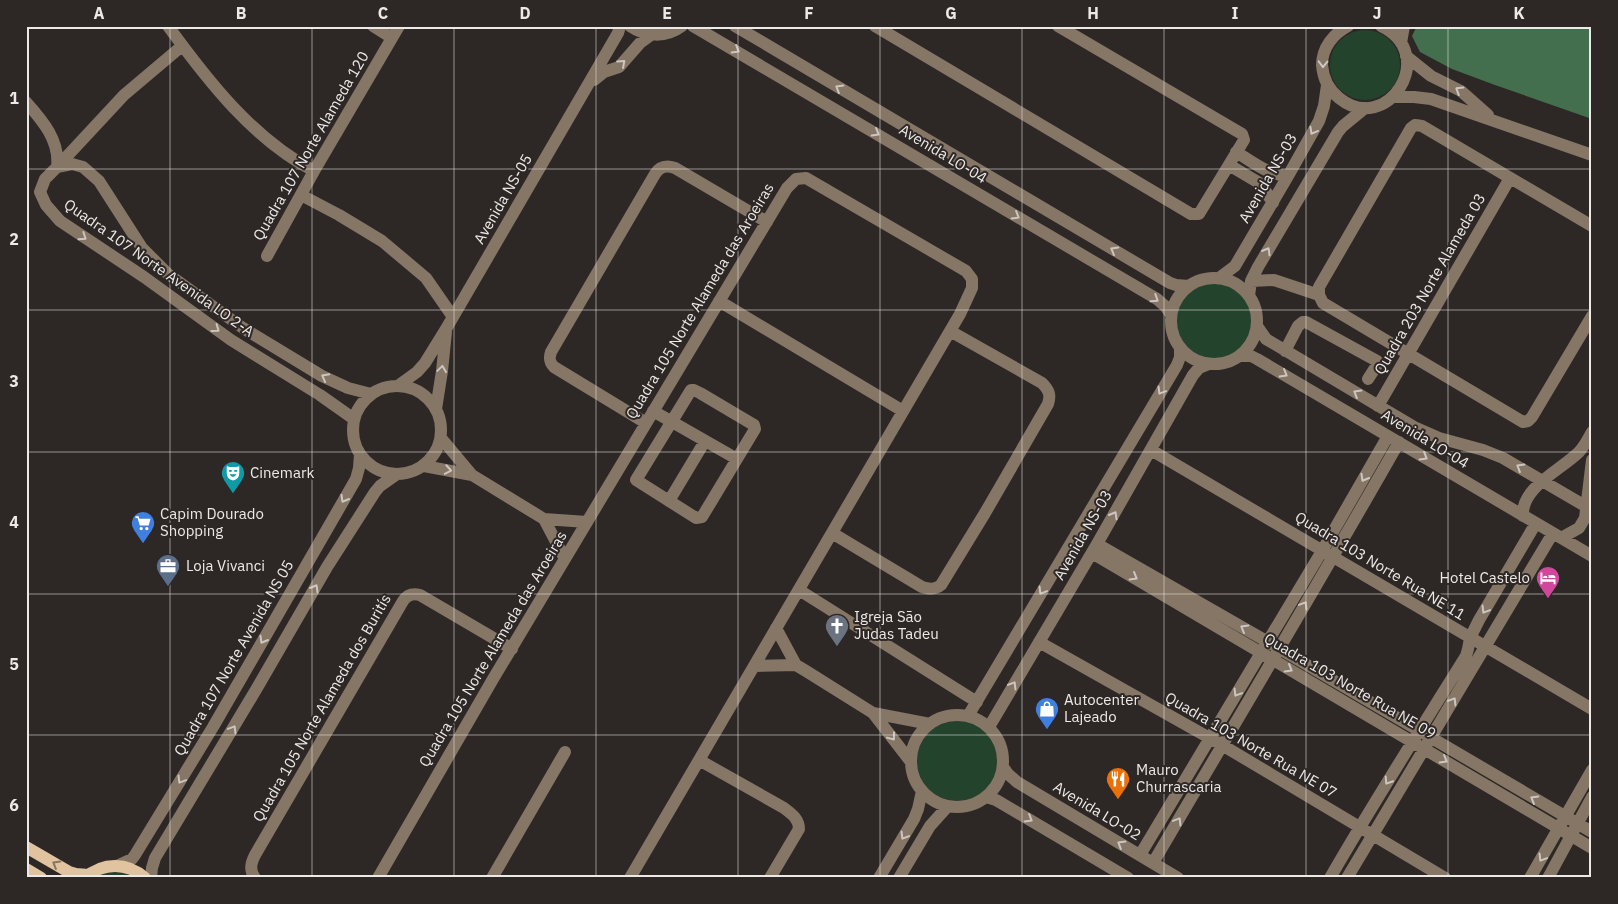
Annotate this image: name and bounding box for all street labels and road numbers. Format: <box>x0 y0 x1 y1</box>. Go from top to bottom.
street label: Quadra 107 Norte Alameda 120 <box>249 48 373 244</box>
street label: Avenida LO-04 <box>896 120 991 187</box>
street label: Avenida NS-03 <box>1234 129 1301 226</box>
street label: Avenida NS-05 <box>469 150 536 247</box>
street label: Quadra 105 Norte Alameda das Aroeiras <box>621 179 778 422</box>
street label: Quadra 203 Norte Alameda 03 <box>1370 190 1489 378</box>
street label: Quadra 107 Norte Avenida LO 2-A <box>61 194 258 341</box>
street label: Avenida LO-04 <box>1378 405 1473 472</box>
street label: Avenida NS-03 <box>1049 486 1116 583</box>
street label: Quadra 103 Norte Rua NE 11 <box>1292 507 1469 624</box>
street label: Quadra 105 Norte Alameda das Aroeiras <box>414 527 571 770</box>
street label: Quadra 107 Norte Avenida NS 05 <box>170 556 298 759</box>
street label: Quadra 105 Norte Alameda dos Buritís <box>248 590 395 825</box>
street label: Quadra 103 Norte Rua NE 09 <box>1261 628 1440 743</box>
street label: Quadra 103 Norte Rua NE 07 <box>1162 687 1341 802</box>
street label: Avenida LO-02 <box>1050 777 1145 844</box>

